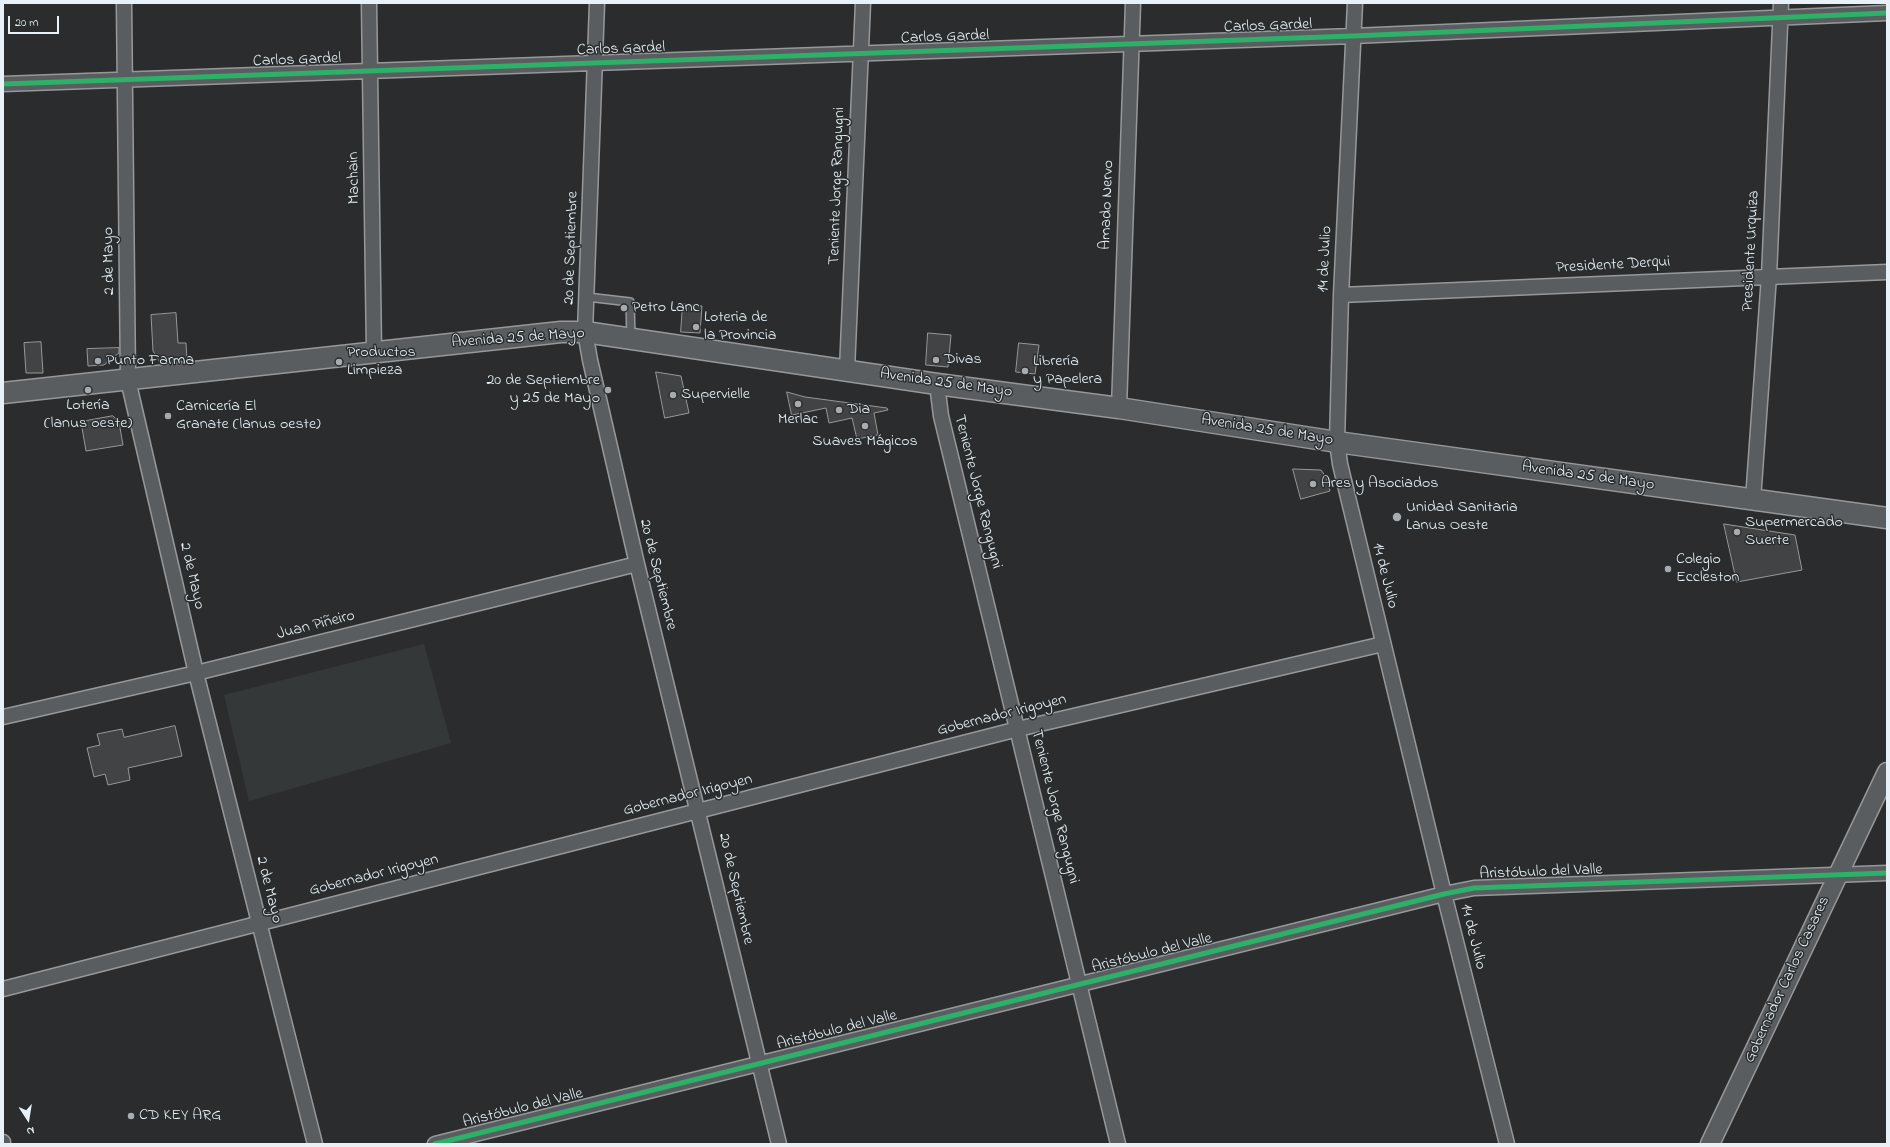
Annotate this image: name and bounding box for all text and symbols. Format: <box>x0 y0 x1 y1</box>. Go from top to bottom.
scale bar <box>10 8 61 34</box>
text: 20 m <box>15 14 38 32</box>
street label: Carlos Gardel <box>1224 16 1312 38</box>
street label: Carlos Gardel <box>901 27 989 49</box>
street label: Carlos Gardel <box>577 39 665 61</box>
street label: Carlos Gardel <box>253 50 341 72</box>
street label: Teniente Jorge Rangugni <box>826 107 850 265</box>
street label: Machain <box>345 152 365 204</box>
street label: Amado Nervo <box>1097 160 1119 250</box>
street label: Presidente Urquiza <box>1739 190 1765 312</box>
street label: 20 de Septiembre <box>560 191 584 305</box>
street label: 14 de Julio <box>1315 225 1337 293</box>
street label: 2 de Mayo <box>100 227 120 295</box>
street label: Presidente Derqui <box>1555 253 1671 279</box>
place label: Petro Lanc <box>632 298 700 318</box>
marker: Petro Lanc <box>619 303 629 313</box>
place label: Loteria de la Provincia <box>704 308 776 346</box>
marker: Loteria de la Provincia <box>691 322 701 332</box>
street label: Avenida 25 de Mayo <box>451 325 585 353</box>
place label: Productos Limpieza <box>347 343 416 381</box>
place label: Divas <box>944 350 982 370</box>
place label: Punto Farma <box>106 351 194 371</box>
place label: Librería y Papelera <box>1033 352 1102 390</box>
marker: Divas <box>931 355 941 365</box>
marker: Punto Farma <box>93 356 103 366</box>
marker: Productos Limpieza <box>334 357 344 367</box>
street label: Avenida 25 de Mayo <box>879 365 1013 403</box>
marker: Librería y Papelera <box>1020 366 1030 376</box>
place label: 20 de Septiembre y 25 de Mayo <box>486 371 600 409</box>
marker: Lotería (lanus oeste) <box>83 385 93 395</box>
marker: 20 de Septiembre y 25 de Mayo <box>603 385 613 395</box>
place label: Supervielle <box>681 385 750 405</box>
marker: Supervielle <box>668 390 678 400</box>
place label: Lotería (lanus oeste) <box>44 396 132 434</box>
place label: Carnicería El Granate (lanus oeste) <box>176 397 321 435</box>
marker: Merlac <box>793 399 803 409</box>
place label: Dia <box>847 400 870 420</box>
marker: Dia <box>834 405 844 415</box>
place label: Merlac <box>778 410 818 430</box>
marker: Carnicería El Granate (lanus oeste) <box>163 411 173 421</box>
street label: Avenida 25 de Mayo <box>1200 411 1334 451</box>
street label: Teniente Jorge Rangugni <box>949 413 1005 571</box>
marker: Suaves Mágicos <box>860 421 870 431</box>
place label: Suaves Mágicos <box>812 432 918 452</box>
street label: Avenida 25 de Mayo <box>1521 458 1655 496</box>
place label: Ares y Asociados <box>1321 474 1438 494</box>
marker: Ares y Asociados <box>1308 479 1318 489</box>
place label: Unidad Sanitaria Lanus Oeste <box>1406 498 1518 536</box>
marker: Unidad Sanitaria Lanus Oeste <box>1391 511 1403 523</box>
place label: Supermercado Suerte <box>1745 513 1843 551</box>
street label: 20 de Septiembre <box>634 518 680 632</box>
marker: Supermercado Suerte <box>1732 527 1742 537</box>
street label: 2 de Mayo <box>174 541 208 611</box>
street label: 14 de Julio <box>1367 541 1401 611</box>
place label: Colegio Eccleston <box>1676 550 1739 588</box>
marker: Colegio Eccleston <box>1663 564 1673 574</box>
street label: Juan Piñeiro <box>275 607 357 645</box>
street label: Gobernador Irigoyen <box>935 691 1069 741</box>
street label: Teniente Jorge Rangugni <box>1026 728 1082 886</box>
street label: Gobernador Irigoyen <box>621 771 755 821</box>
street label: 20 de Septiembre <box>713 832 757 946</box>
street label: Gobernador Irigoyen <box>307 851 441 901</box>
street label: 2 de Mayo <box>250 855 286 925</box>
street label: Aristóbulo del Valle <box>1479 861 1603 885</box>
street label: Gobernador Carlos Casares <box>1741 894 1835 1066</box>
street label: 14 de Julio <box>1455 902 1489 972</box>
street label: Aristóbulo del Valle <box>1090 930 1214 978</box>
street label: Aristóbulo del Valle <box>775 1007 899 1055</box>
street label: Aristóbulo del Valle <box>461 1085 585 1133</box>
north arrow <box>8 1099 48 1139</box>
place label: CD KEY ARG <box>139 1106 221 1126</box>
marker: CD KEY ARG <box>126 1111 136 1121</box>
text: N <box>25 1122 36 1139</box>

